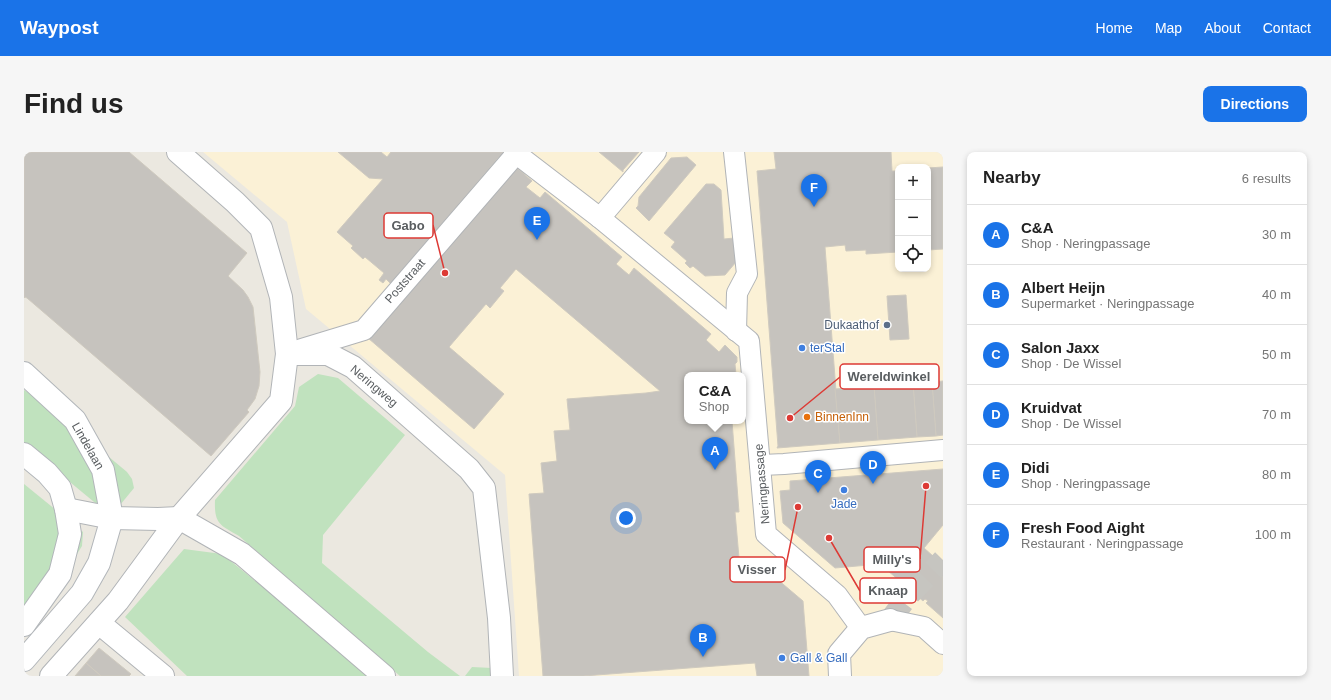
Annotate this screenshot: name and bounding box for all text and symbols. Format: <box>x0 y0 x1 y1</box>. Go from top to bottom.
text: Waypost <box>20 17 98 38</box>
text: Home <box>1096 20 1133 36</box>
text: Map <box>1155 20 1182 36</box>
text: About <box>1204 20 1241 36</box>
text: Contact <box>1263 20 1311 36</box>
button: Directions <box>1203 86 1307 122</box>
text: Find us <box>24 88 124 119</box>
map controls <box>895 164 931 272</box>
button: + <box>895 164 931 200</box>
text: Nearby <box>983 168 1041 187</box>
text: 6 results <box>1242 171 1291 186</box>
pin: F <box>801 174 827 207</box>
button: − <box>895 200 931 236</box>
pin: E <box>524 207 550 240</box>
callout: Gabo <box>384 213 433 238</box>
text: Gabo <box>391 218 425 233</box>
text: C&A <box>1021 219 1054 236</box>
text: A <box>991 227 1001 242</box>
text: 30 m <box>1262 227 1291 242</box>
button: locate <box>895 236 931 272</box>
text: Shop · Neringpassage <box>1021 236 1150 251</box>
street label: Poststraat <box>382 256 428 306</box>
text: Albert Heijn <box>1021 279 1105 296</box>
text: B <box>991 287 1001 302</box>
text: 40 m <box>1262 287 1291 302</box>
text: Supermarket · Neringpassage <box>1021 296 1194 311</box>
place label: Dukaathof <box>824 318 880 332</box>
marker: Dukaathof <box>882 320 892 330</box>
text: Salon Jaxx <box>1021 339 1099 356</box>
place label: terStal <box>810 341 845 355</box>
marker: terStal <box>797 343 807 353</box>
text: C <box>991 347 1001 362</box>
text: 50 m <box>1262 347 1291 362</box>
text: Shop · De Wissel <box>1021 356 1121 371</box>
street label: Neringweg <box>348 362 400 410</box>
callout: Wereldwinkel <box>840 364 939 389</box>
text: Wereldwinkel <box>848 369 930 384</box>
popup <box>684 372 746 424</box>
text: C&A <box>699 382 731 399</box>
text: Shop <box>699 399 729 414</box>
text: Kruidvat <box>1021 399 1082 416</box>
text: D <box>991 407 1001 422</box>
text: 70 m <box>1262 407 1291 422</box>
place label: BinnenInn <box>815 410 869 424</box>
marker: BinnenInn <box>802 412 812 422</box>
text: Shop · De Wissel <box>1021 416 1121 431</box>
street label: Lindelaan <box>69 420 107 472</box>
pin: A <box>702 437 728 470</box>
street label: Neringpassage <box>751 443 772 525</box>
pin: D <box>860 451 886 484</box>
text: Didi <box>1021 459 1049 476</box>
pin: C <box>805 460 831 493</box>
text: E <box>992 467 1000 482</box>
text: 80 m <box>1262 467 1291 482</box>
text: Shop · Neringpassage <box>1021 476 1150 491</box>
marker: Jade <box>839 485 849 495</box>
place label: Jade <box>831 497 857 511</box>
your location <box>616 508 636 528</box>
text: Fresh Food Aight <box>1021 519 1145 536</box>
text: F <box>992 527 1000 542</box>
text: 100 m <box>1255 527 1291 542</box>
text: Restaurant · Neringpassage <box>1021 536 1184 551</box>
callout: Milly's <box>864 547 920 572</box>
text: Milly's <box>872 552 912 567</box>
callout: Visser <box>730 557 785 582</box>
text: Visser <box>738 562 776 577</box>
callout: Knaap <box>860 578 916 603</box>
text: Knaap <box>868 583 908 598</box>
pin: B <box>690 624 716 657</box>
place label: Gall & Gall <box>790 651 847 665</box>
marker: Gall & Gall <box>777 653 787 663</box>

